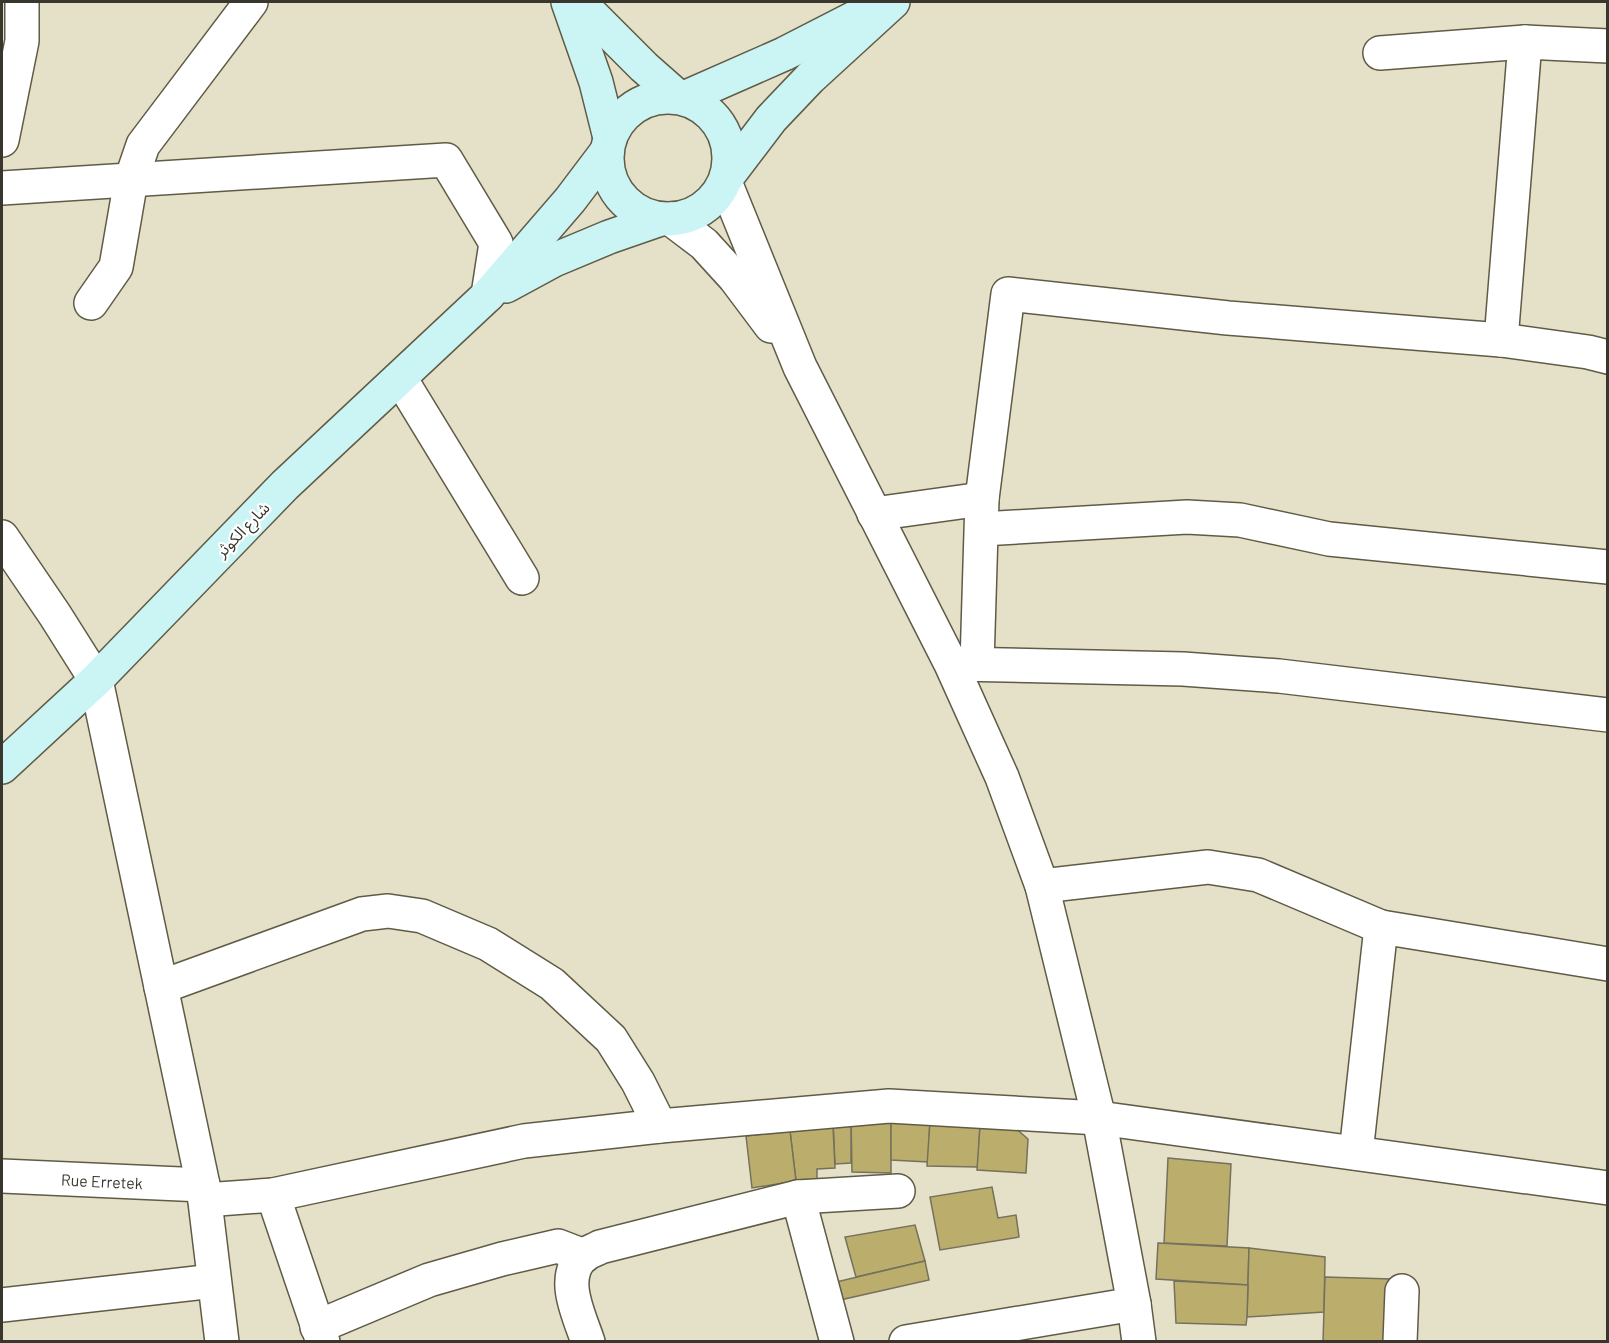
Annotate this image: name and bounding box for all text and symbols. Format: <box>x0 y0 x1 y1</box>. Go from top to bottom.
street label: شارع الكوثر <box>210 498 276 564</box>
street label: Rue Erretek <box>61 1169 143 1192</box>

